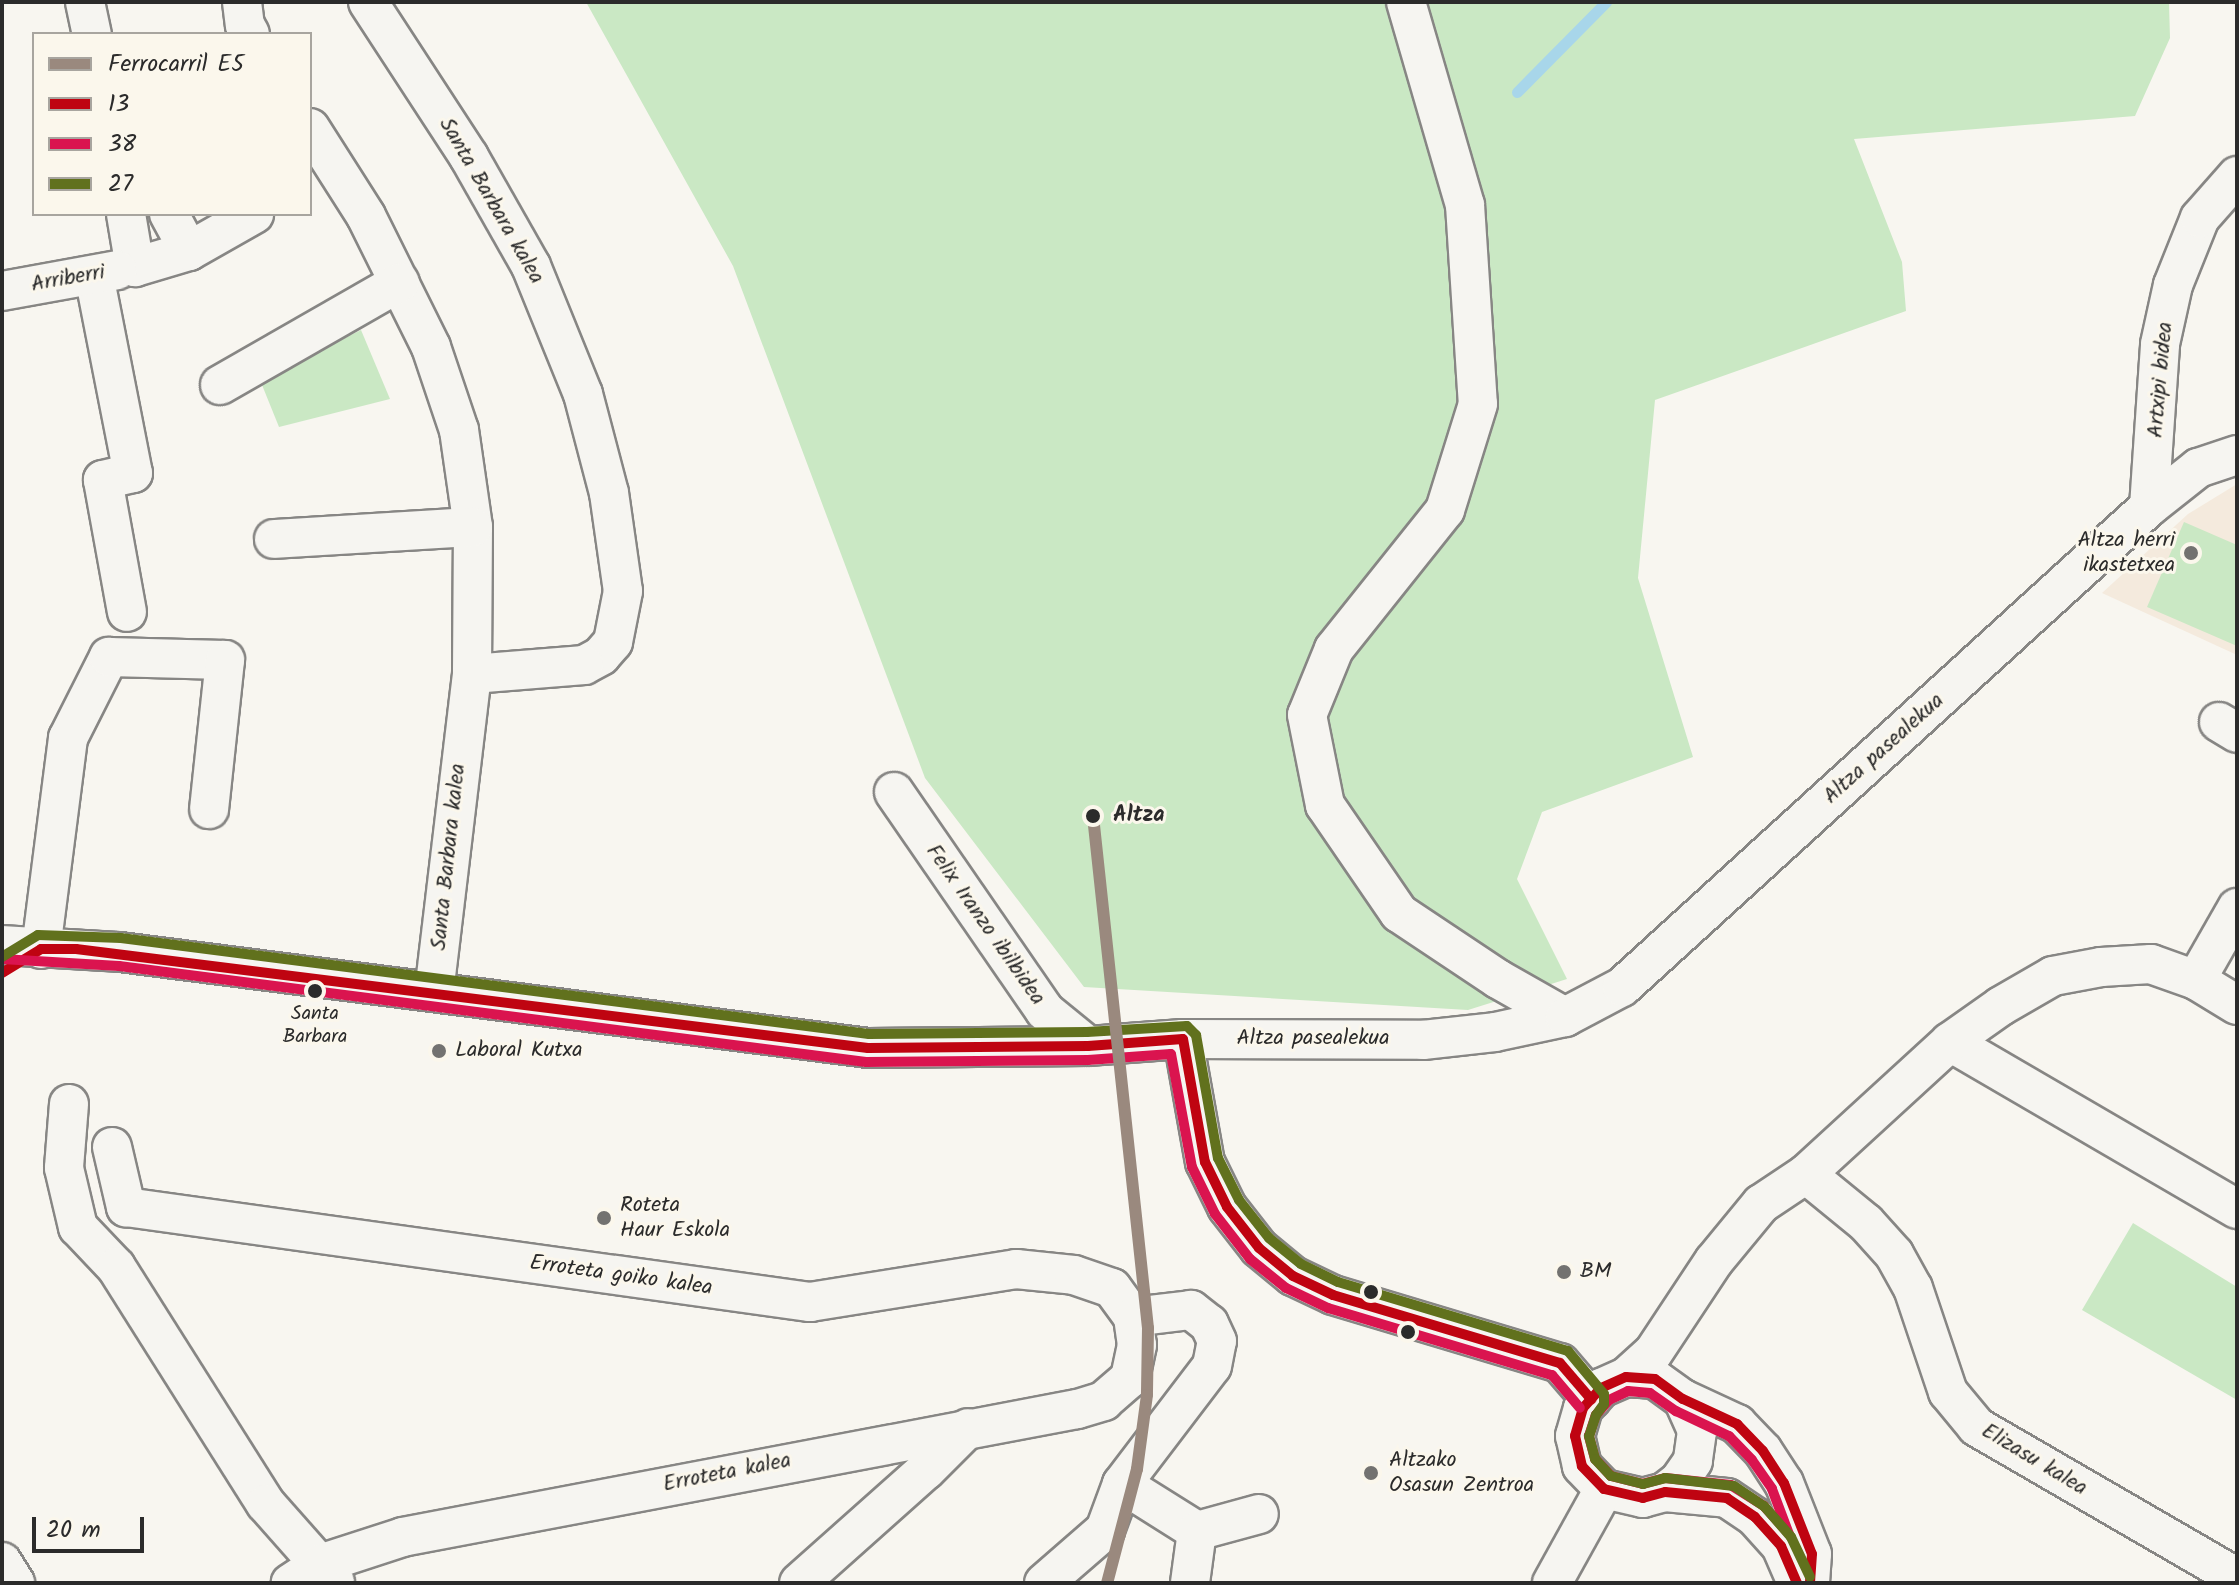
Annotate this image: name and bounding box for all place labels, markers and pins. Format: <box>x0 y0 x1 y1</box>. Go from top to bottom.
place label: Altza herri ikastetxea <box>2077 527 2175 578</box>
marker: Altza herri ikastetxea <box>2182 544 2200 562</box>
marker: Altza <box>1080 803 1106 829</box>
place label: Altza <box>1113 803 1164 829</box>
marker: Santa Barbara <box>307 983 323 999</box>
place label: Santa Barbara <box>283 1002 347 1049</box>
place label: Laboral Kutxa <box>455 1038 582 1064</box>
marker: Laboral Kutxa <box>430 1042 448 1060</box>
place label: Roteta Haur Eskola <box>620 1192 730 1244</box>
marker: Roteta Haur Eskola <box>595 1209 613 1227</box>
place label: BM <box>1580 1259 1611 1285</box>
marker: BM <box>1555 1263 1573 1281</box>
unlabelled marker <box>1363 1284 1379 1300</box>
unlabelled marker <box>1400 1324 1416 1340</box>
place label: Altzako Osasun Zentroa <box>1389 1447 1534 1498</box>
marker: Altzako Osasun Zentroa <box>1360 1462 1382 1484</box>

